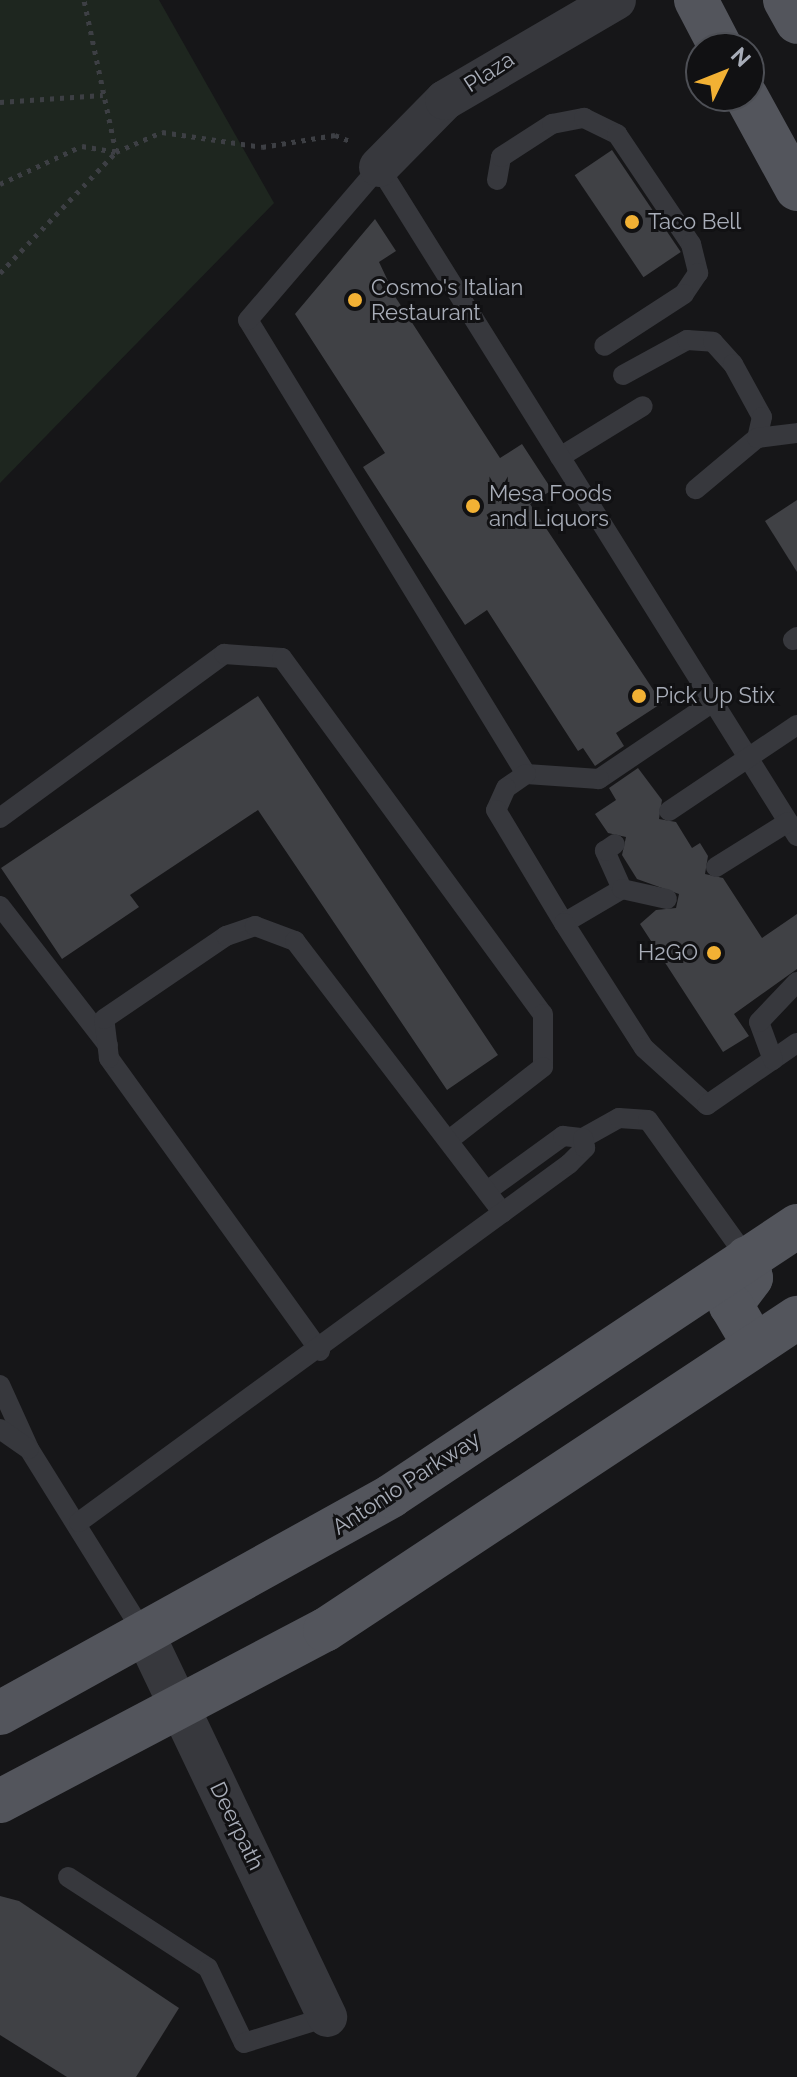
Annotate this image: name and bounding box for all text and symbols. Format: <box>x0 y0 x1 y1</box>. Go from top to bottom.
north arrow <box>685 32 765 112</box>
text: N <box>726 42 756 72</box>
street label: Plaza <box>459 46 519 98</box>
place label: Taco Bell <box>648 209 741 235</box>
marker: Taco Bell <box>623 213 641 231</box>
place label: Cosmo's Italian Restaurant <box>371 274 523 326</box>
marker: Cosmo's Italian Restaurant <box>346 291 364 309</box>
place label: Mesa Foods and Liquors <box>489 480 612 532</box>
marker: Mesa Foods and Liquors <box>464 497 482 515</box>
place label: Pick Up Stix <box>655 683 775 709</box>
marker: Pick Up Stix <box>630 687 648 705</box>
place label: H2GO <box>638 940 698 966</box>
marker: H2GO <box>705 944 723 962</box>
street label: Antonio Parkway <box>327 1426 485 1540</box>
street label: Deerpath <box>204 1778 270 1874</box>

